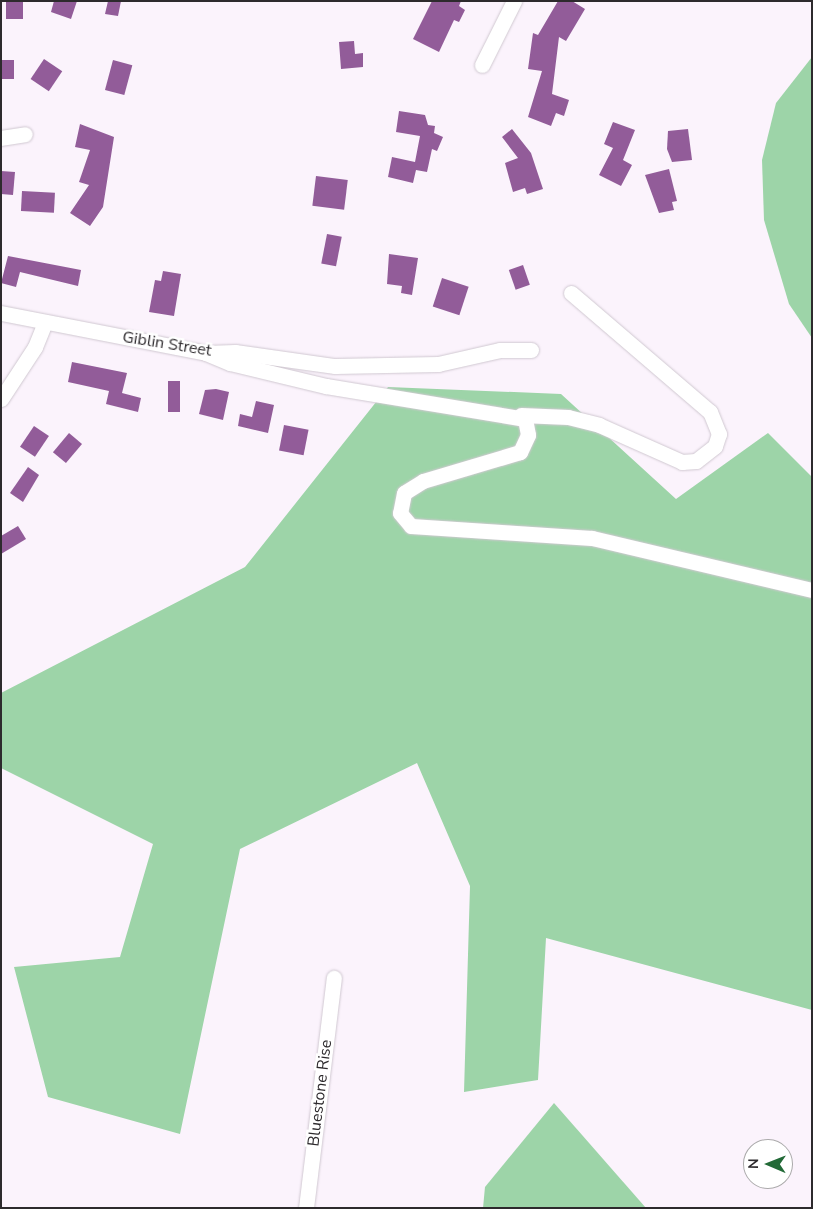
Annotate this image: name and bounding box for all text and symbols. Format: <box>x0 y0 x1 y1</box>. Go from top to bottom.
street label: Giblin Street <box>121 327 213 361</box>
street label: Bluestone Rise <box>304 1039 336 1147</box>
north arrow <box>743 1139 793 1189</box>
text: N <box>744 1158 763 1169</box>

